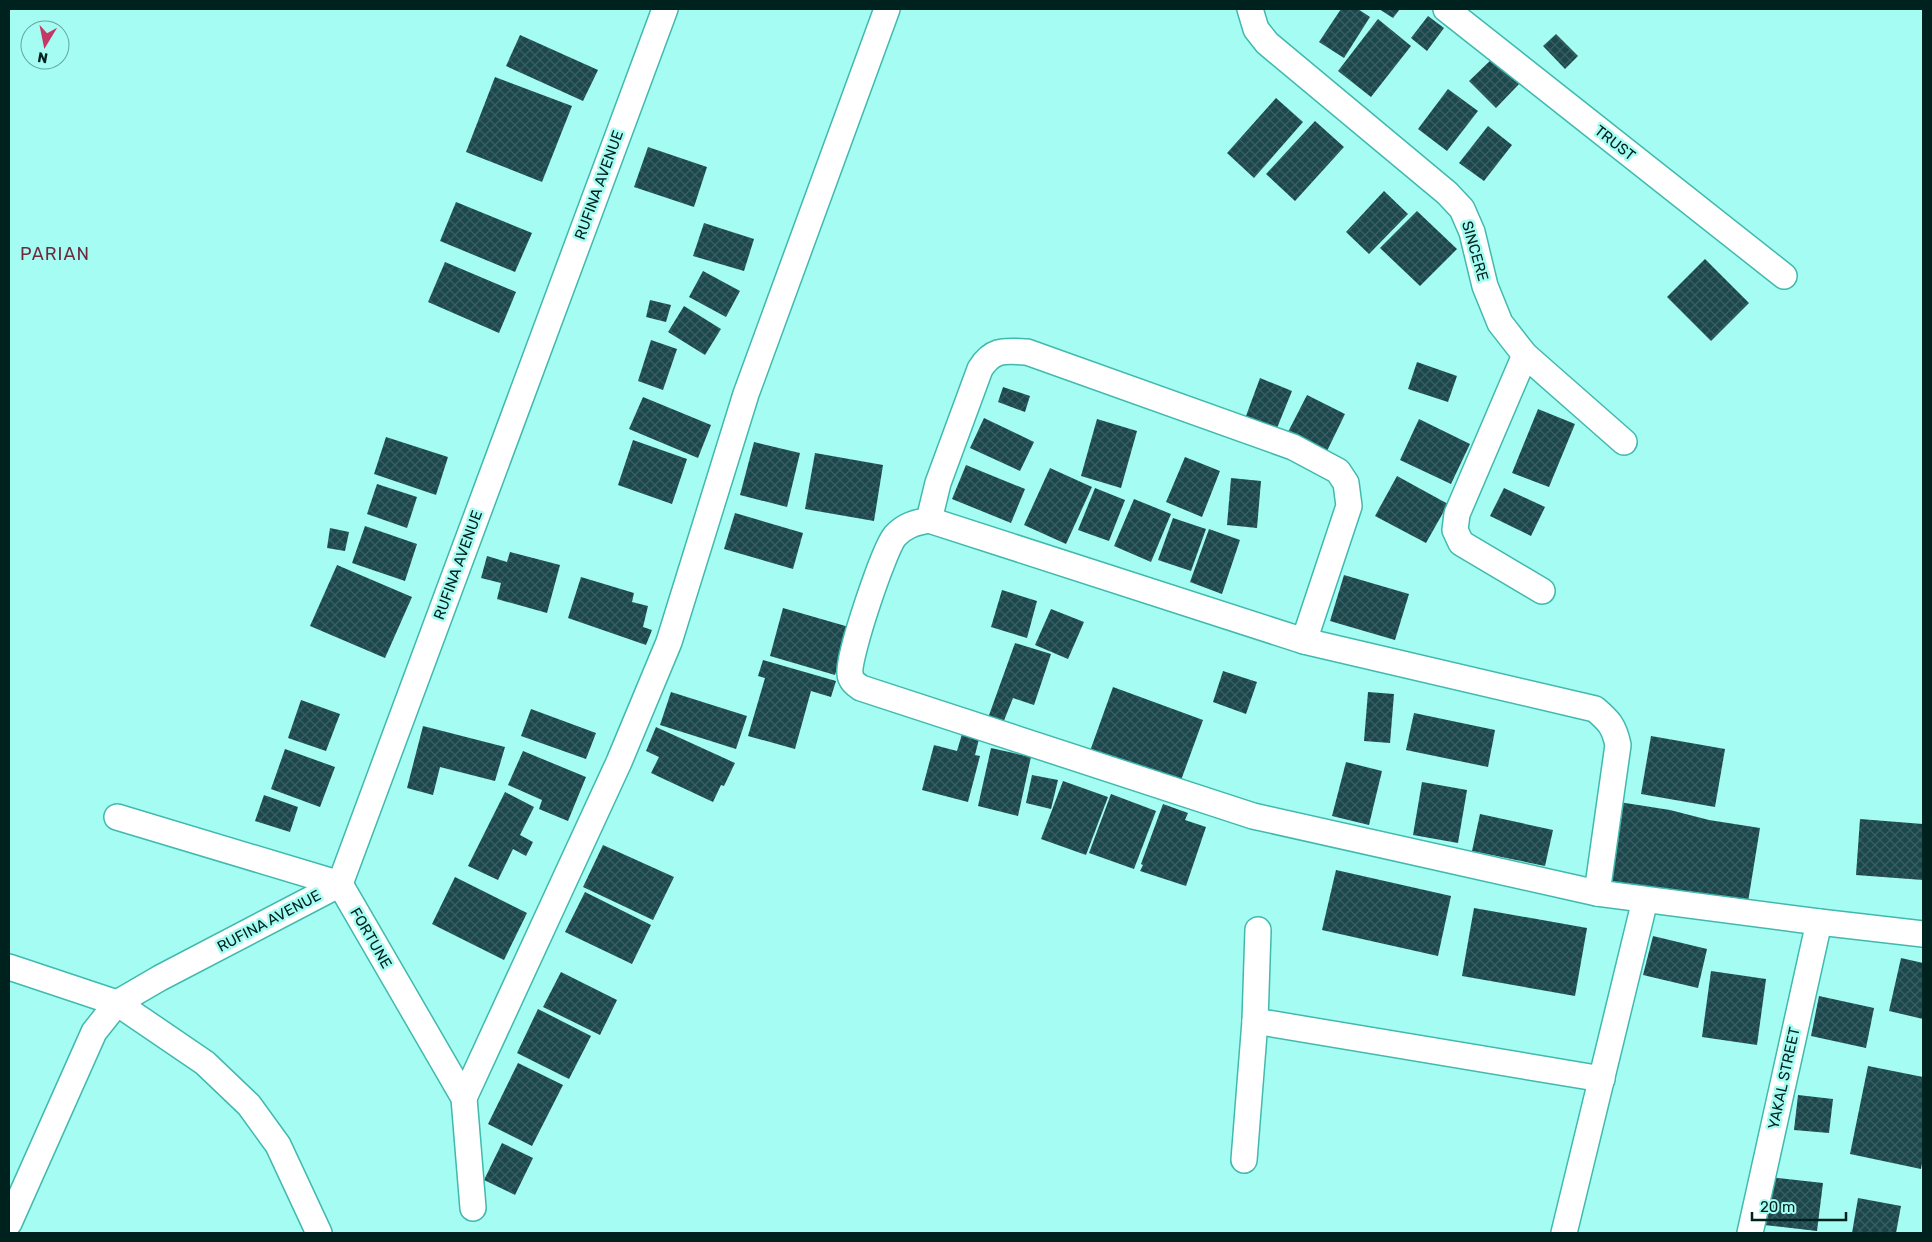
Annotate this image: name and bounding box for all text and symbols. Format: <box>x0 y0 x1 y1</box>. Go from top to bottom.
north arrow <box>20 20 70 70</box>
text: N <box>36 48 49 67</box>
street label: TRUST <box>1591 121 1639 165</box>
street label: RUFINA AVENUE <box>571 128 627 242</box>
street label: SINCERE <box>1458 219 1492 283</box>
district label: PARIAN <box>20 243 90 265</box>
street label: RUFINA AVENUE <box>430 508 486 622</box>
street label: RUFINA AVENUE <box>214 886 324 956</box>
street label: FORTUNE <box>346 904 396 972</box>
street label: YAKAL STREET <box>1764 1025 1804 1131</box>
scale bar <box>1752 1190 1846 1222</box>
text: 20 m <box>1760 1198 1795 1216</box>

